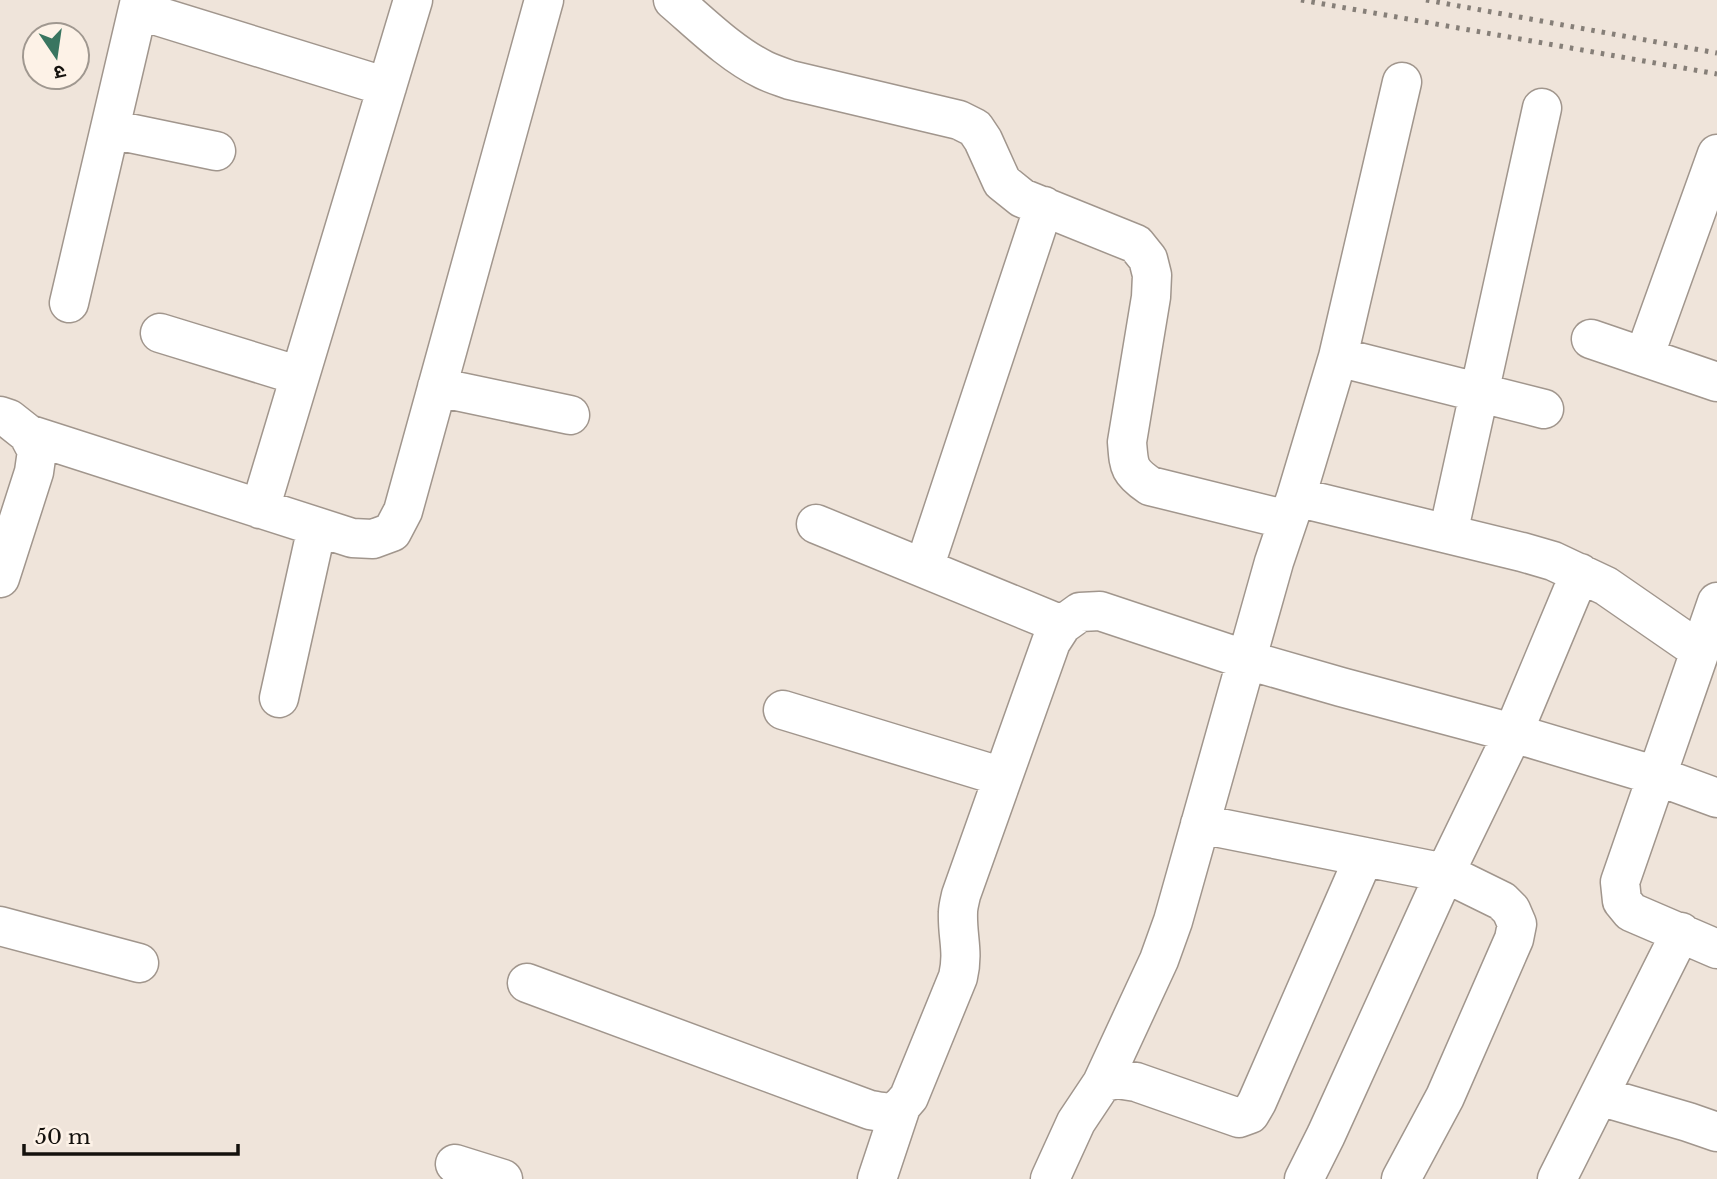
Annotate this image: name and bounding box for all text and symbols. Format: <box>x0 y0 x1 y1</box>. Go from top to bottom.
north arrow <box>21 21 91 91</box>
text: उ <box>51 60 68 85</box>
scale bar <box>24 1112 238 1156</box>
text: 50 m <box>35 1124 91 1150</box>

